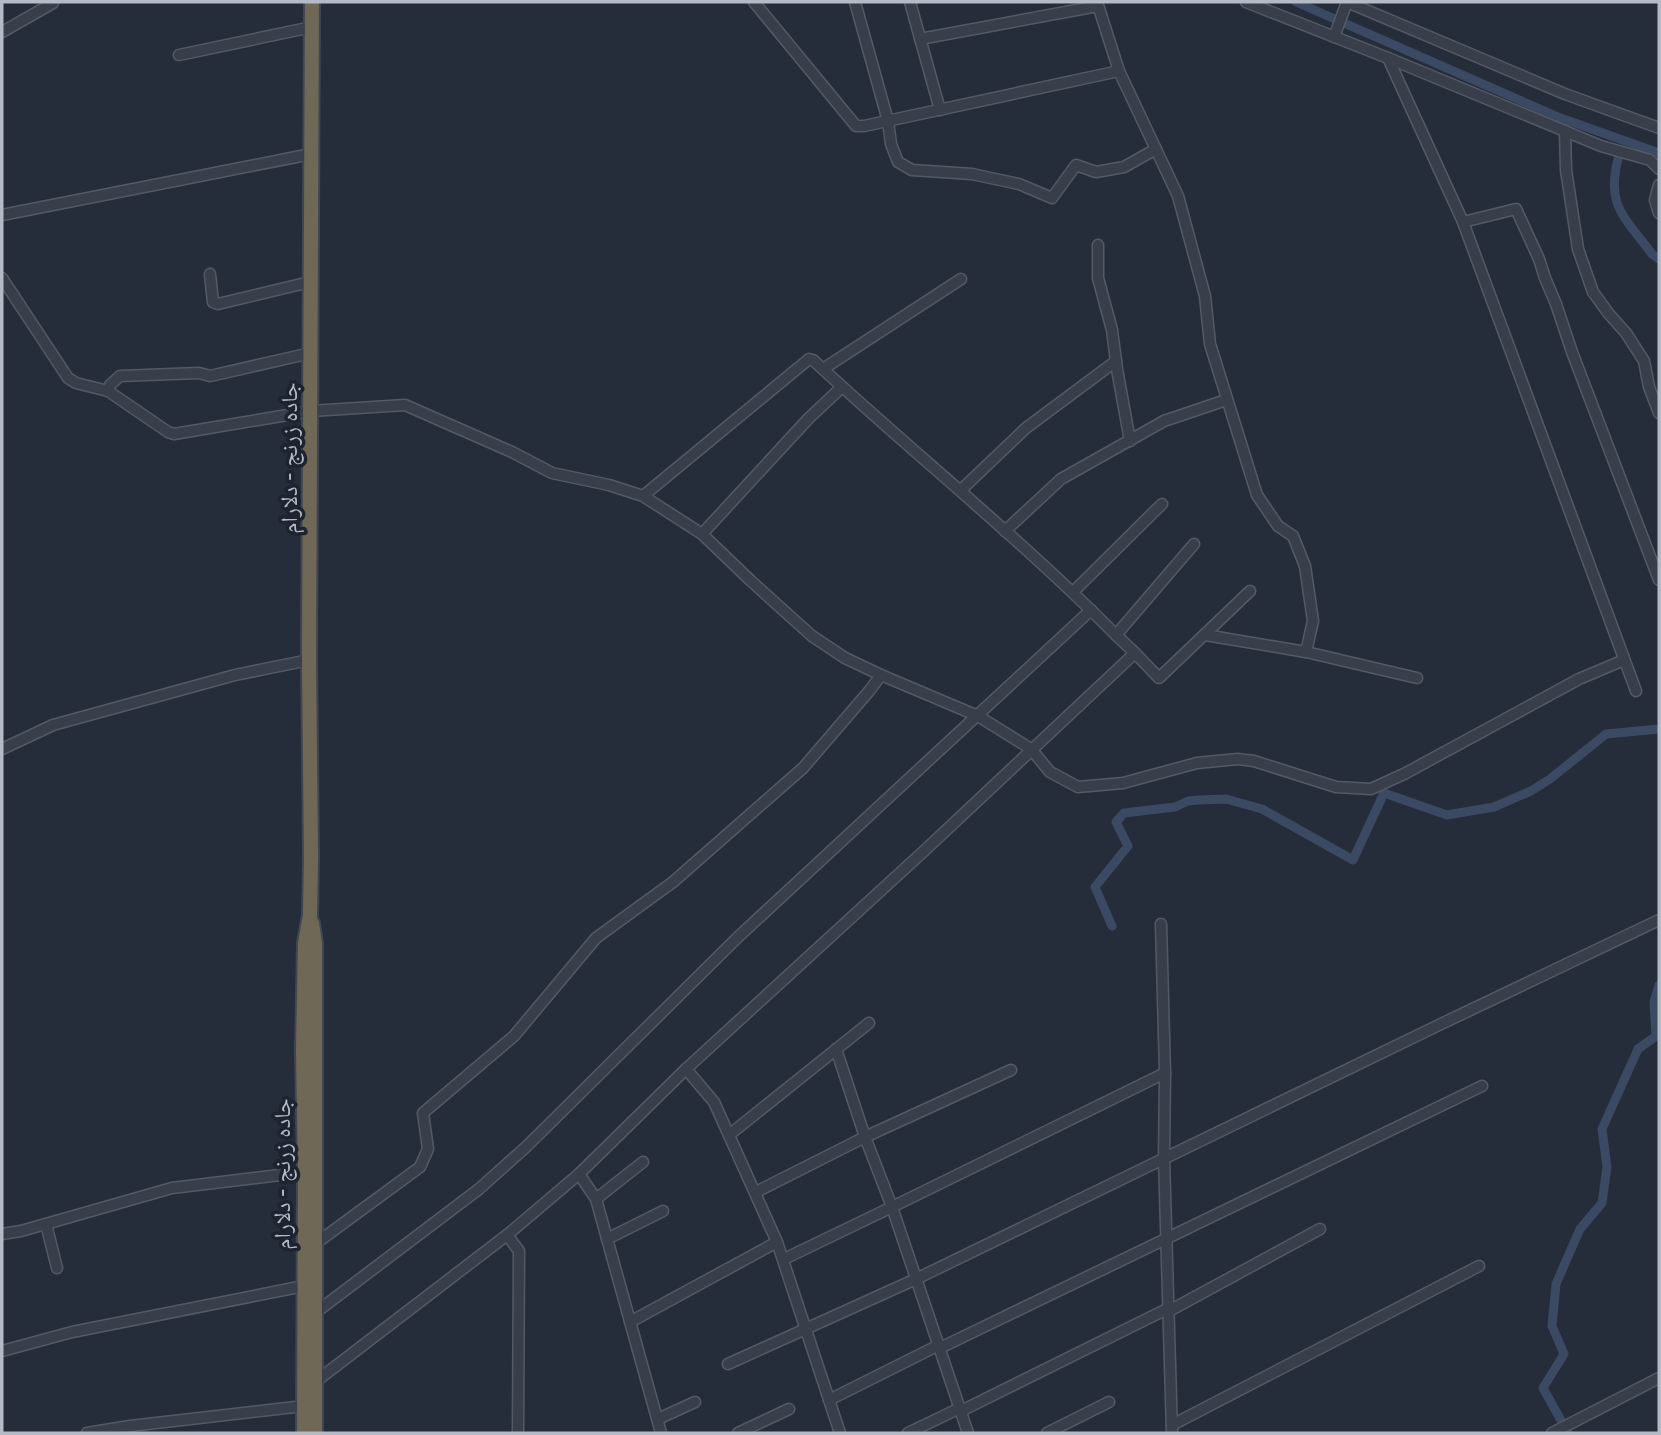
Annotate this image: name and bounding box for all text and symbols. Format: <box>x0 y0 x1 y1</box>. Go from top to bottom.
street label: جاده زرنج - دلارام <box>273 382 305 534</box>
street label: جاده زرنج - دلارام <box>266 1098 298 1250</box>

